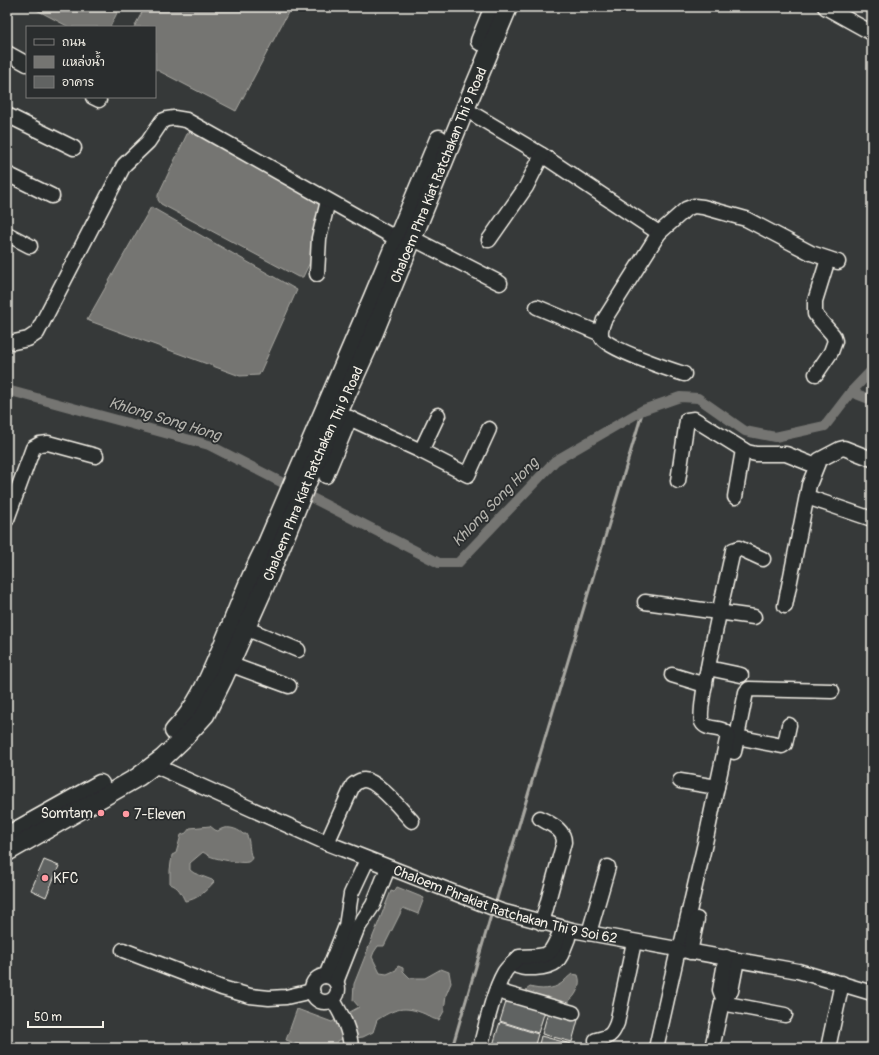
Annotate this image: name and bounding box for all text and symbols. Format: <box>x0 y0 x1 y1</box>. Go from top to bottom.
legend <box>26 26 156 98</box>
text: ถนน <box>62 35 86 50</box>
text: แหล่งน้ำ <box>62 51 105 70</box>
street label: Chaloem Phra Kiat Ratchakan Thi 9 Road <box>387 65 491 286</box>
text: อาคาร <box>62 75 94 90</box>
street label: Chaloem Phra Kiat Ratchakan Thi 9 Road <box>260 364 367 583</box>
water label: Khlong Song Hong <box>106 393 225 446</box>
water label: Khlong Song Hong <box>448 453 544 551</box>
place label: Somtam <box>41 805 93 822</box>
place label: 7-Eleven <box>134 806 186 823</box>
marker: Somtam <box>96 808 106 818</box>
marker: 7-Eleven <box>121 809 131 819</box>
street label: Chaloem Phrakiat Ratchakan Thi 9 Soi 62 <box>391 862 619 947</box>
place label: KFC <box>53 870 79 887</box>
marker: KFC <box>40 873 50 883</box>
scale bar <box>28 1003 103 1029</box>
text: 50 m <box>34 1010 62 1025</box>

